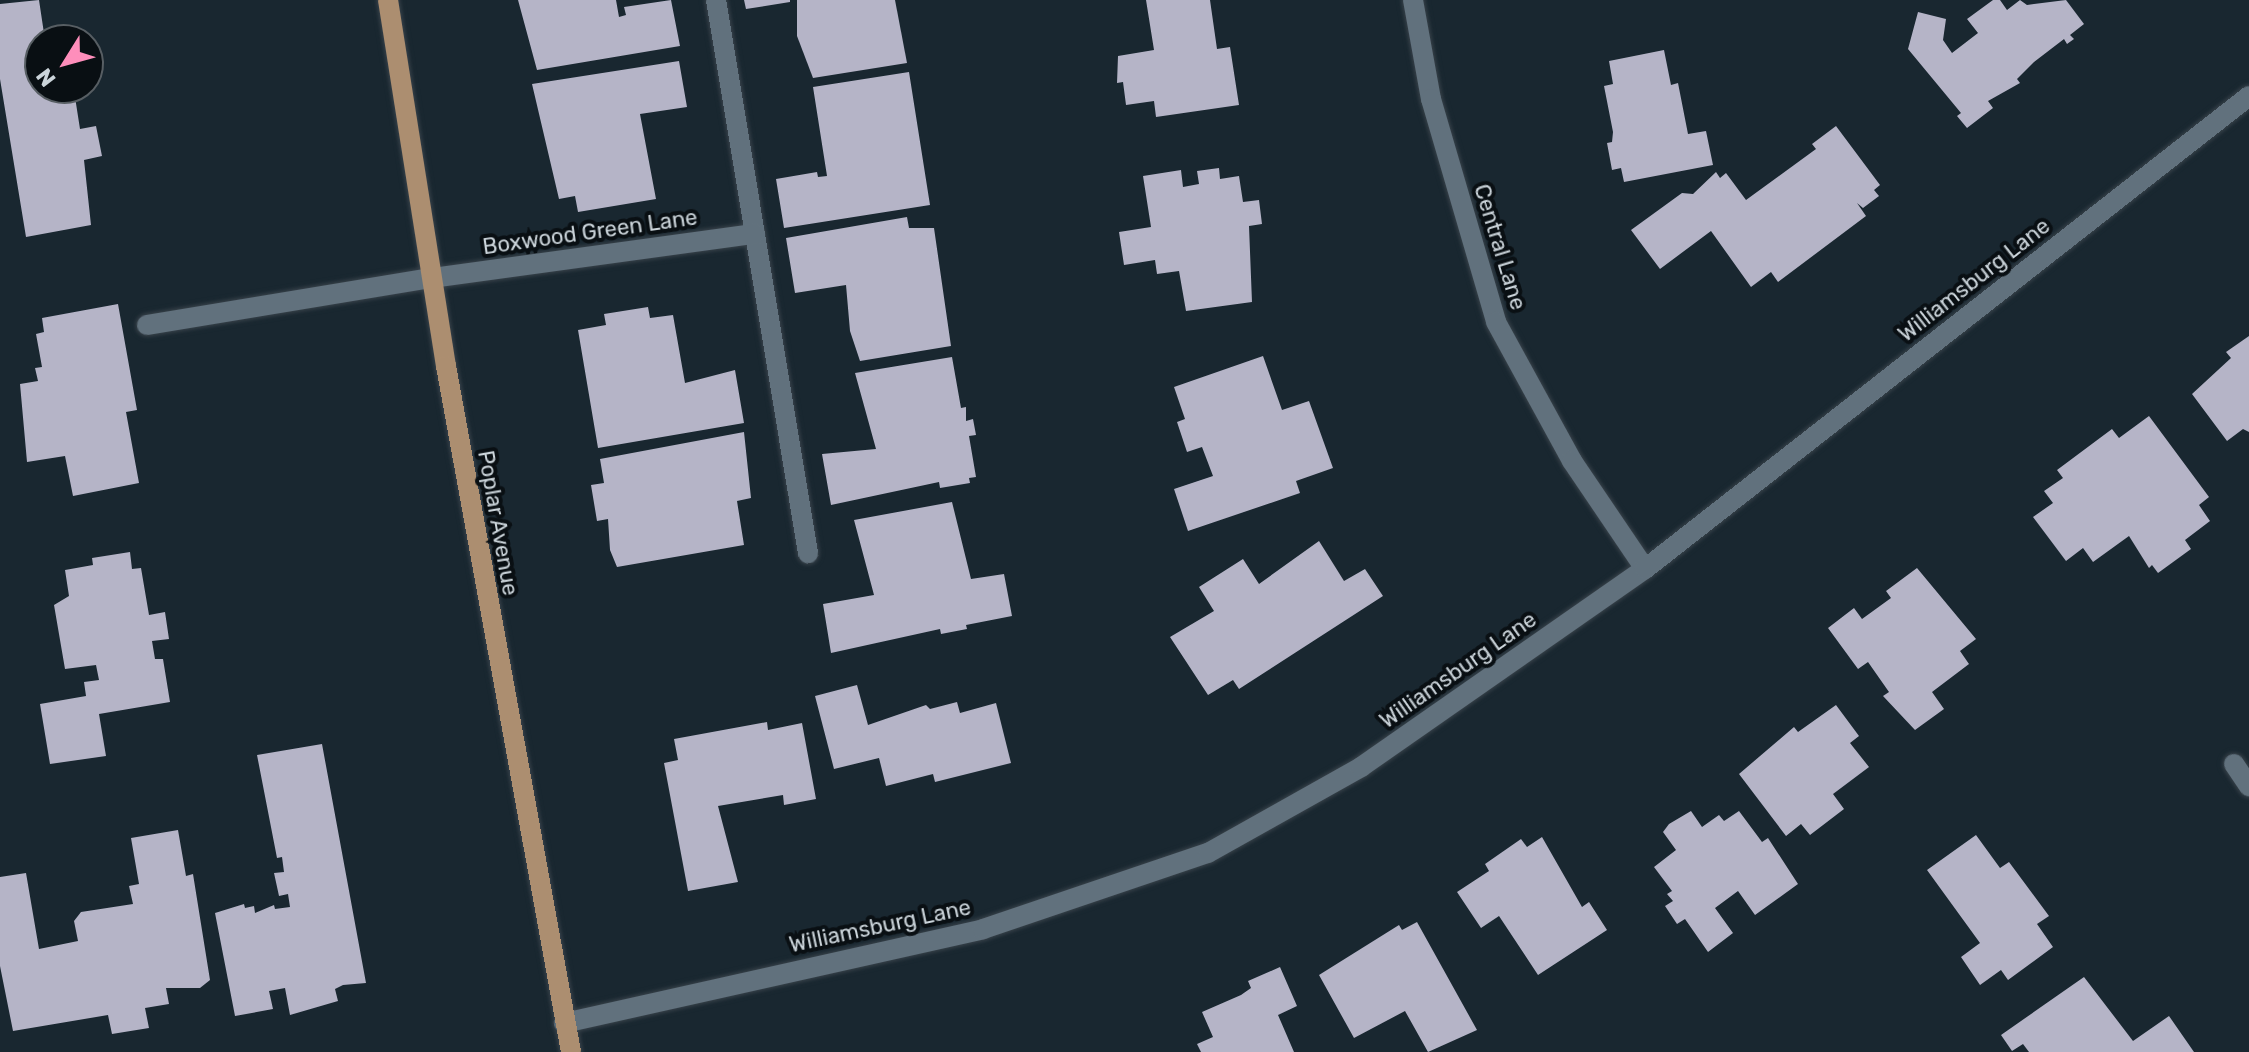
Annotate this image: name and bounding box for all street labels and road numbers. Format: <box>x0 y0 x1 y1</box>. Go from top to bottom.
street label: Central Lane <box>1468 181 1532 313</box>
street label: Boxwood Green Lane <box>481 204 699 260</box>
street label: Williamsburg Lane <box>1893 213 2055 347</box>
street label: Poplar Avenue <box>472 448 524 598</box>
street label: Williamsburg Lane <box>1375 606 1541 734</box>
street label: Williamsburg Lane <box>787 894 973 958</box>

